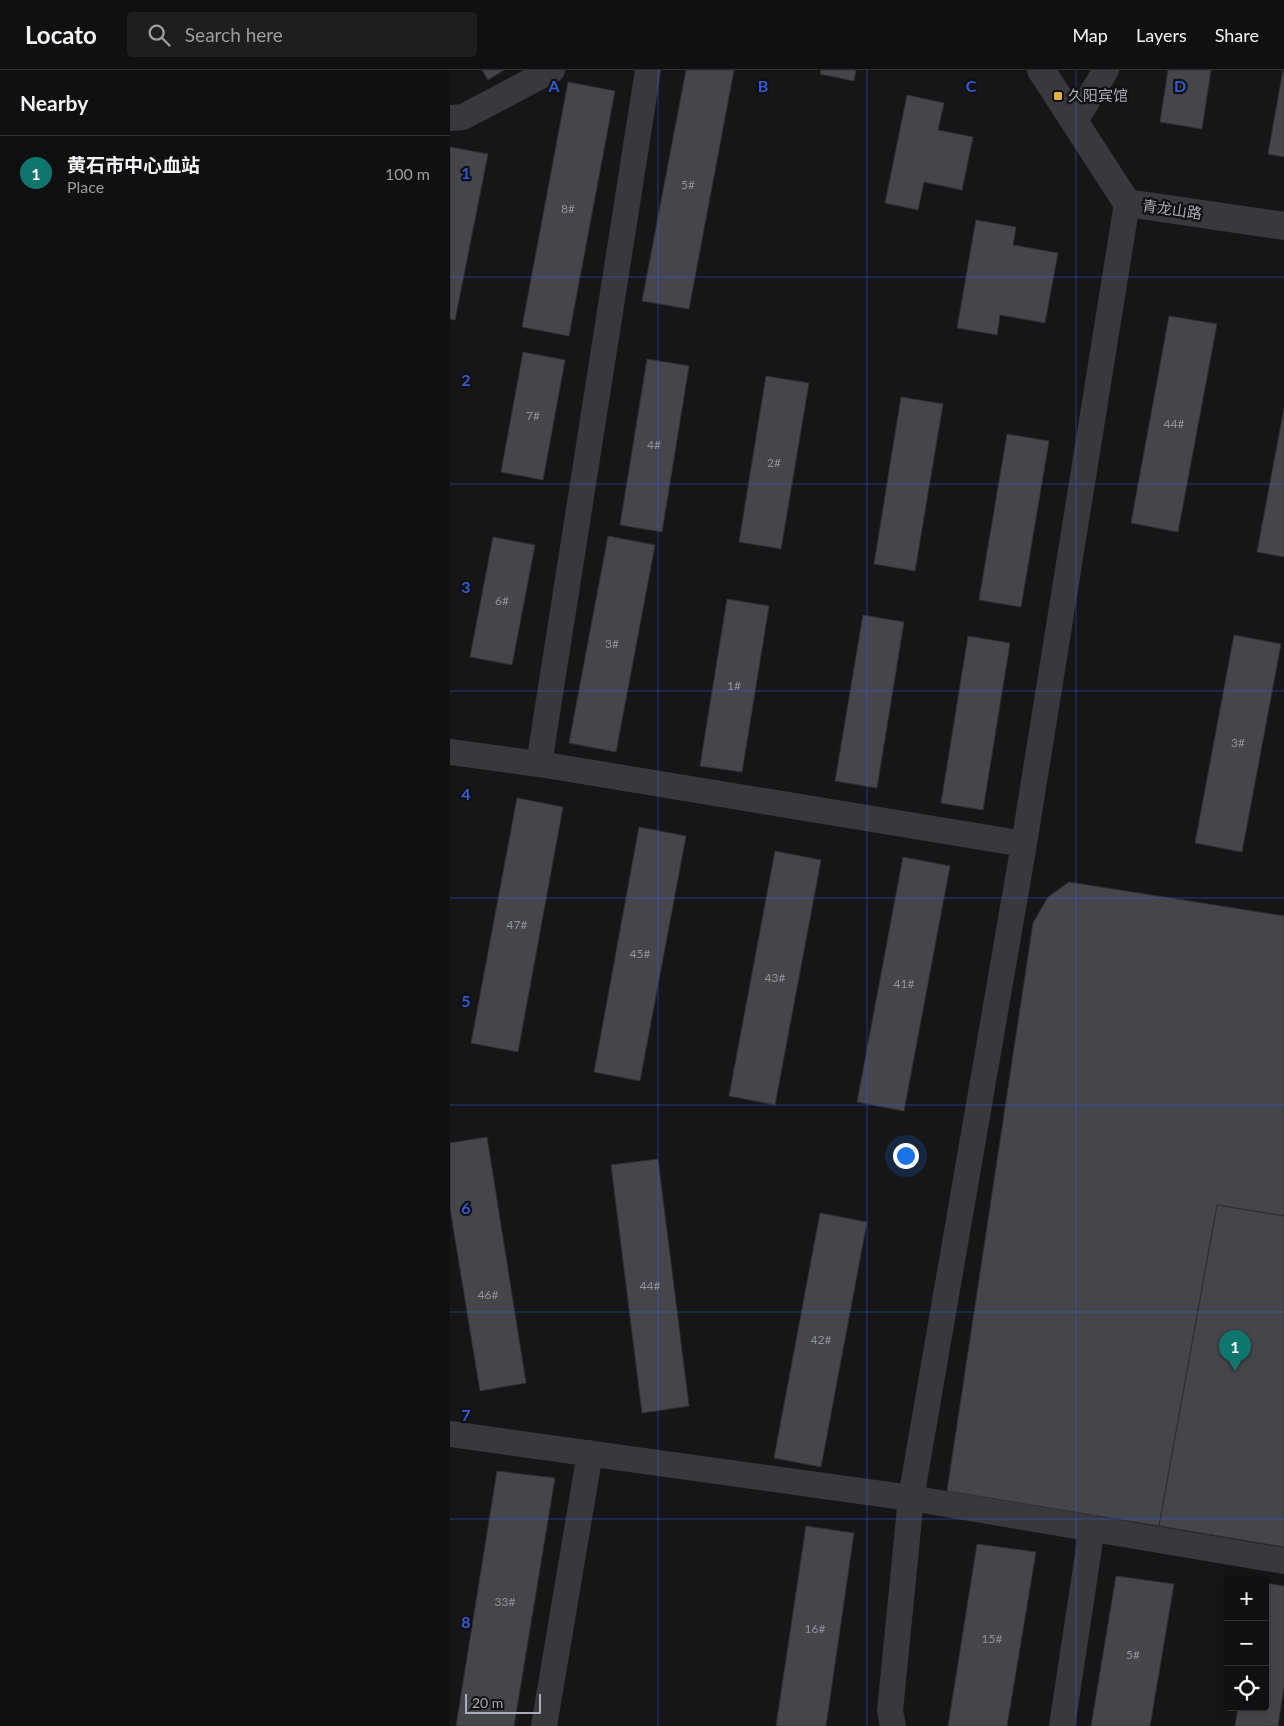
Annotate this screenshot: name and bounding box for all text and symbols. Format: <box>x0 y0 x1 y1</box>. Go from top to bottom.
search box <box>127 12 477 57</box>
text: Locato <box>25 20 97 49</box>
icon: search <box>145 21 173 49</box>
text: Search here <box>185 23 283 46</box>
text: Map <box>1072 24 1108 46</box>
text: Layers <box>1136 24 1187 46</box>
text: Share <box>1215 24 1259 46</box>
text: A <box>547 76 560 95</box>
text: B <box>758 76 768 95</box>
text: C <box>966 76 977 95</box>
text: D <box>1174 76 1186 95</box>
place label: 久阳宾馆 <box>1068 86 1128 104</box>
text: Nearby <box>20 90 88 115</box>
marker: 久阳宾馆 <box>1052 90 1064 102</box>
text: 黄石市中心血站 <box>67 153 200 176</box>
text: 1 <box>461 163 471 182</box>
text: 1 <box>31 164 41 183</box>
text: 100 m <box>385 164 430 183</box>
text: Place <box>67 177 104 196</box>
house number: 5# <box>681 177 695 192</box>
street label: 青龙山路 <box>1141 196 1203 222</box>
house number: 8# <box>561 201 575 216</box>
text: 2 <box>461 370 471 389</box>
house number: 7# <box>526 408 540 423</box>
house number: 44# <box>1164 416 1184 431</box>
house number: 4# <box>647 437 661 452</box>
house number: 2# <box>767 455 781 470</box>
text: 3 <box>461 577 471 596</box>
house number: 6# <box>495 593 509 608</box>
house number: 3# <box>605 636 619 651</box>
house number: 1# <box>727 678 741 693</box>
house number: 3# <box>1231 735 1245 750</box>
text: 4 <box>461 784 471 803</box>
house number: 47# <box>507 917 527 932</box>
house number: 45# <box>630 946 650 961</box>
house number: 43# <box>765 970 785 985</box>
house number: 41# <box>894 976 914 991</box>
text: 5 <box>461 991 471 1010</box>
your location <box>893 1143 919 1169</box>
text: 6 <box>461 1198 471 1217</box>
house number: 44# <box>640 1278 660 1293</box>
house number: 46# <box>478 1287 498 1302</box>
pin: 1 <box>1219 1330 1251 1371</box>
house number: 42# <box>811 1332 831 1347</box>
text: 7 <box>461 1405 471 1424</box>
map controls <box>1224 1576 1269 1711</box>
button: + <box>1224 1576 1269 1621</box>
house number: 33# <box>495 1594 515 1609</box>
text: 8 <box>461 1612 471 1631</box>
house number: 16# <box>805 1621 825 1636</box>
button: − <box>1224 1621 1269 1666</box>
house number: 15# <box>982 1631 1002 1646</box>
house number: 5# <box>1126 1647 1140 1662</box>
button: locate <box>1224 1666 1269 1711</box>
scale bar <box>465 1691 541 1714</box>
text: 20 m <box>472 1694 503 1711</box>

